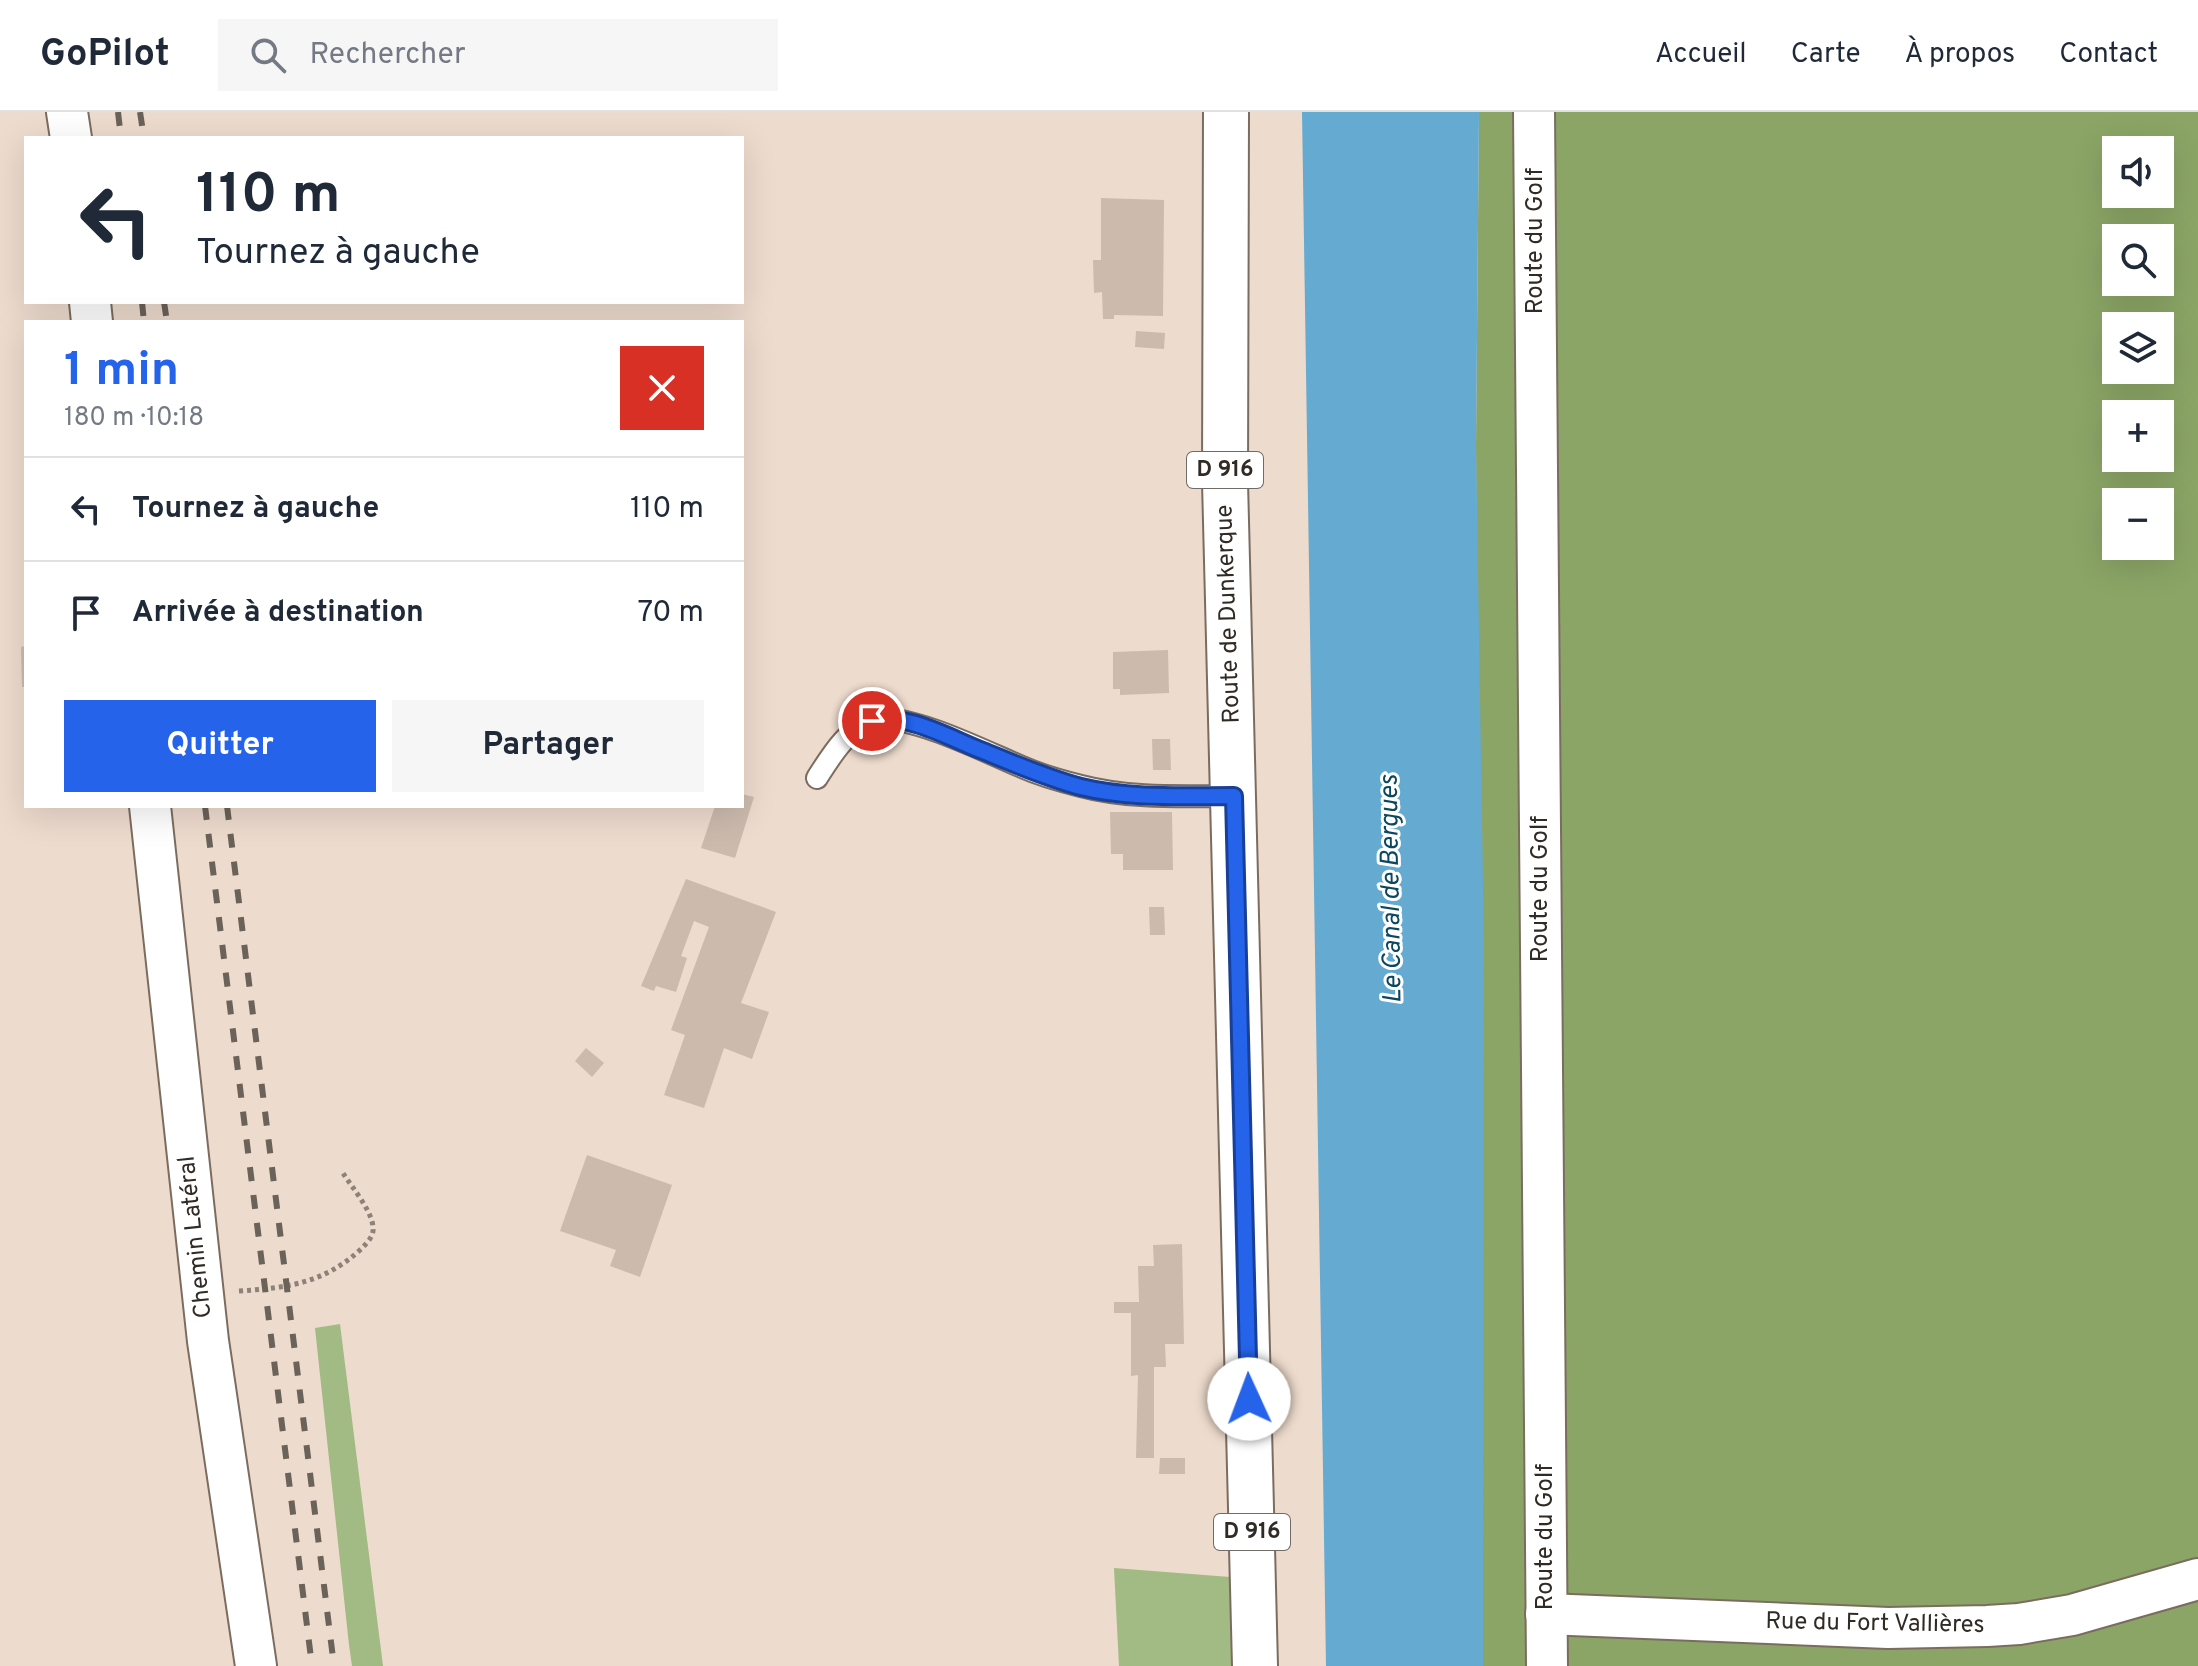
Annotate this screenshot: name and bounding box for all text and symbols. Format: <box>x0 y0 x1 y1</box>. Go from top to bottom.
search box <box>218 19 778 91</box>
text: GoPilot <box>40 31 170 80</box>
icon: search <box>246 33 290 77</box>
text: Rechercher <box>310 37 466 74</box>
text: Accueil <box>1655 37 1747 73</box>
text: Carte <box>1791 37 1861 73</box>
text: À propos <box>1905 37 2015 73</box>
text: Contact <box>2059 37 2158 73</box>
map controls <box>2102 136 2174 560</box>
button: sound <box>2102 136 2174 208</box>
text: 110 m <box>196 162 341 232</box>
icon: left <box>64 168 168 272</box>
street label: Route du Golf <box>1521 168 1551 314</box>
button: search <box>2102 224 2174 296</box>
text: Tournez à gauche <box>196 231 480 277</box>
button: layers <box>2102 312 2174 384</box>
text: 1 min <box>64 342 179 402</box>
button: close <box>620 346 704 430</box>
button: + <box>2102 400 2174 472</box>
text: 180 m · 10:18 <box>64 402 204 435</box>
road number: D 916 <box>1187 452 1263 488</box>
icon: left <box>64 487 108 531</box>
button: − <box>2102 488 2174 560</box>
text: Tournez à gauche <box>132 491 379 528</box>
text: 110 m <box>630 491 704 528</box>
street label: Route de Dunkerque <box>1210 504 1248 724</box>
icon: arrive <box>64 591 108 635</box>
text: Arrivée à destination <box>132 595 424 632</box>
text: 70 m <box>638 595 704 632</box>
pin <box>838 687 906 755</box>
icon: arrive <box>850 699 894 743</box>
button: Quitter <box>64 700 376 792</box>
button: Partager <box>392 700 704 792</box>
water label: Le Canal de Bergues <box>1373 773 1410 1004</box>
street label: Route du Golf <box>1526 816 1556 962</box>
street label: Chemin Latéral <box>173 1154 219 1320</box>
position arrow <box>1207 1357 1291 1441</box>
street label: Route du Golf <box>1531 1464 1561 1610</box>
road number: D 916 <box>1214 1514 1290 1550</box>
street label: Rue du Fort Vallières <box>1765 1607 1985 1641</box>

